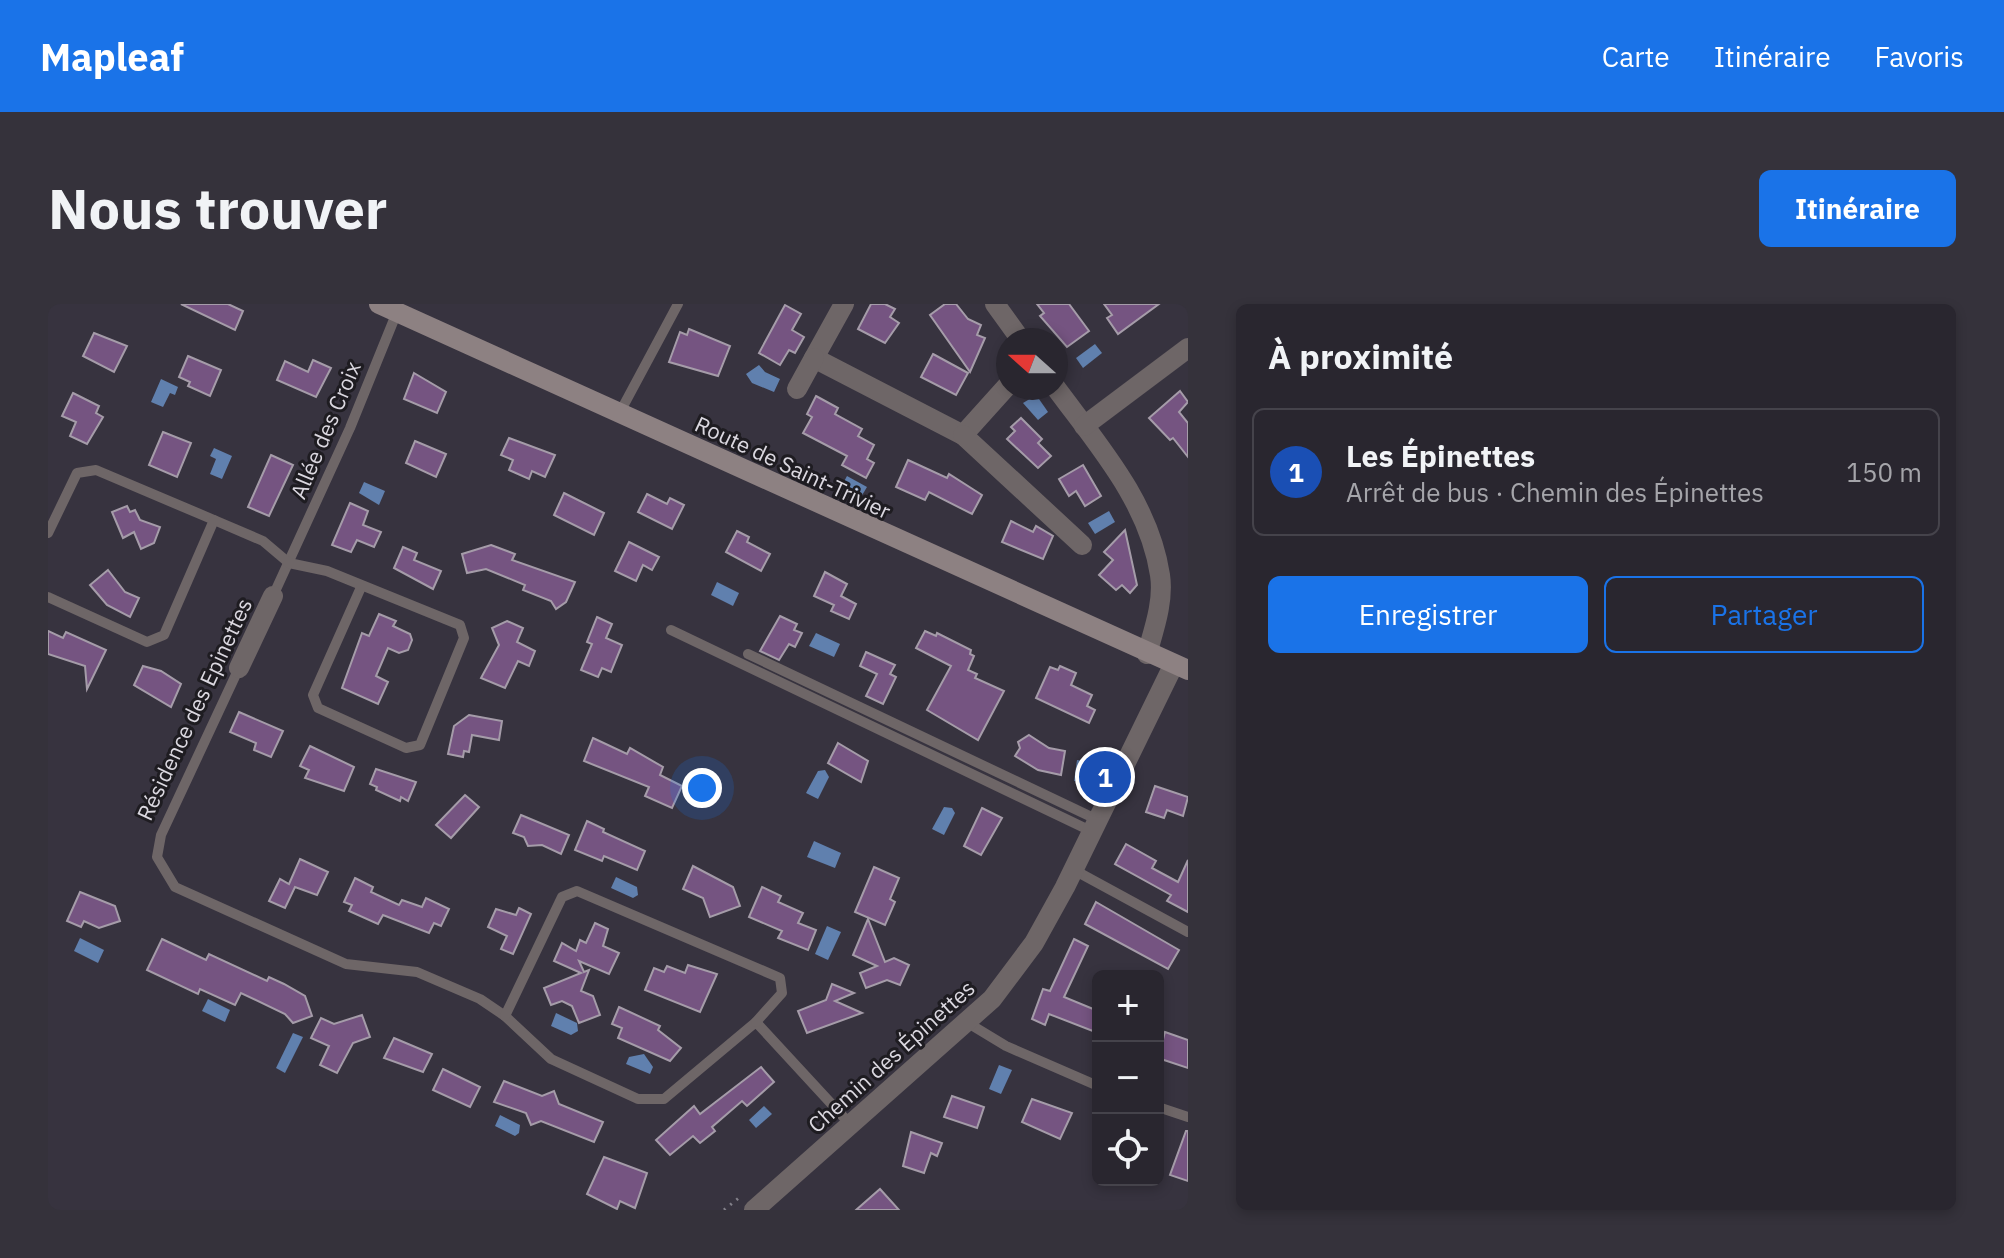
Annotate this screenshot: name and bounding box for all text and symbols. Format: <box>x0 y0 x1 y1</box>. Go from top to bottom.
text: Mapleaf <box>40 32 184 81</box>
text: Carte <box>1602 38 1670 75</box>
text: Itinéraire <box>1714 38 1831 75</box>
text: Favoris <box>1875 38 1964 75</box>
button: Itinéraire <box>1759 170 1956 247</box>
text: Nous trouver <box>48 172 387 244</box>
north arrow <box>996 328 1068 400</box>
text: À proximité <box>1268 334 1453 378</box>
street label: Allée des Croix <box>283 357 367 503</box>
street label: Route de Saint-Trivier <box>691 409 895 525</box>
text: Les Épinettes <box>1346 436 1535 475</box>
text: 1 <box>1288 455 1304 489</box>
text: 150 m <box>1846 455 1922 489</box>
text: Arrêt de bus · Chemin des Épinettes <box>1346 475 1764 509</box>
button: Enregistrer <box>1268 576 1588 653</box>
button: Partager <box>1604 576 1924 653</box>
street label: Résidence des Epinettes <box>130 593 258 825</box>
pin: 1 <box>1079 747 1131 807</box>
your location <box>682 768 722 808</box>
map controls <box>1092 970 1164 1186</box>
button: + <box>1092 970 1164 1042</box>
street label: Chemin des Épinettes <box>801 973 981 1139</box>
button: − <box>1092 1042 1164 1114</box>
button: locate <box>1092 1114 1164 1186</box>

